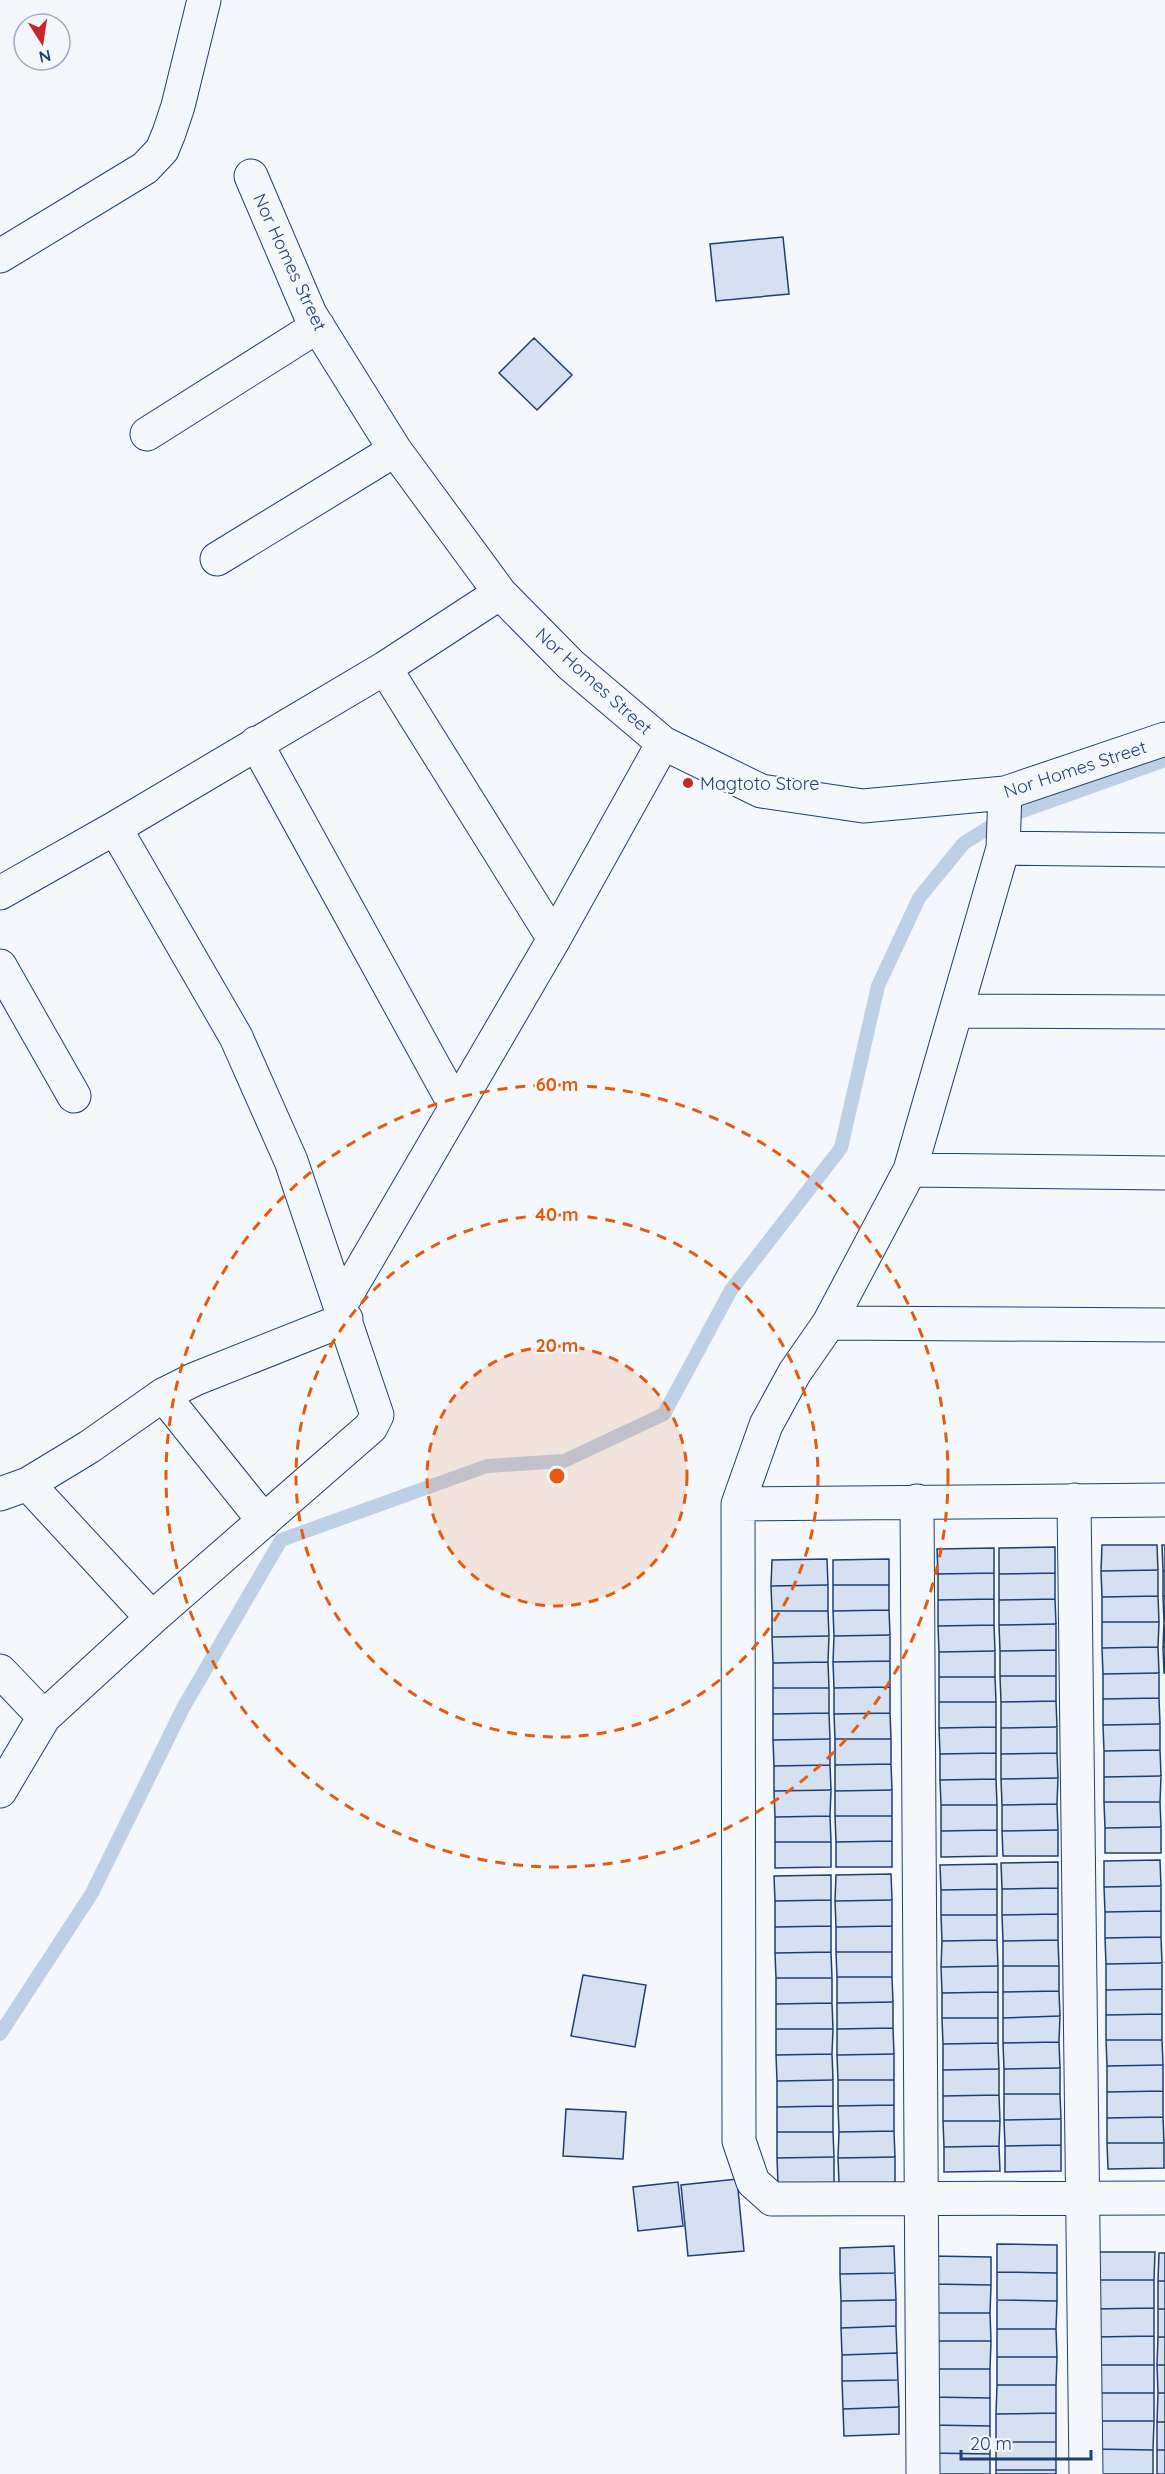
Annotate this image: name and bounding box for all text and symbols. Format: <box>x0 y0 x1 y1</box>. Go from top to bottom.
north arrow <box>12 12 72 72</box>
text: N <box>37 46 53 68</box>
street label: Nor Homes Street <box>248 190 332 334</box>
street label: Nor Homes Street <box>531 623 657 739</box>
street label: Nor Homes Street <box>1001 735 1149 803</box>
place label: Magtoto Store <box>700 772 819 795</box>
marker: Magtoto Store <box>681 776 695 790</box>
text: 60 m <box>536 1073 578 1096</box>
text: 40 m <box>535 1203 579 1226</box>
text: 20 m <box>536 1334 578 1357</box>
centre of rings <box>547 1466 567 1486</box>
scale bar <box>961 2423 1092 2461</box>
text: 20 m <box>970 2432 1012 2455</box>

